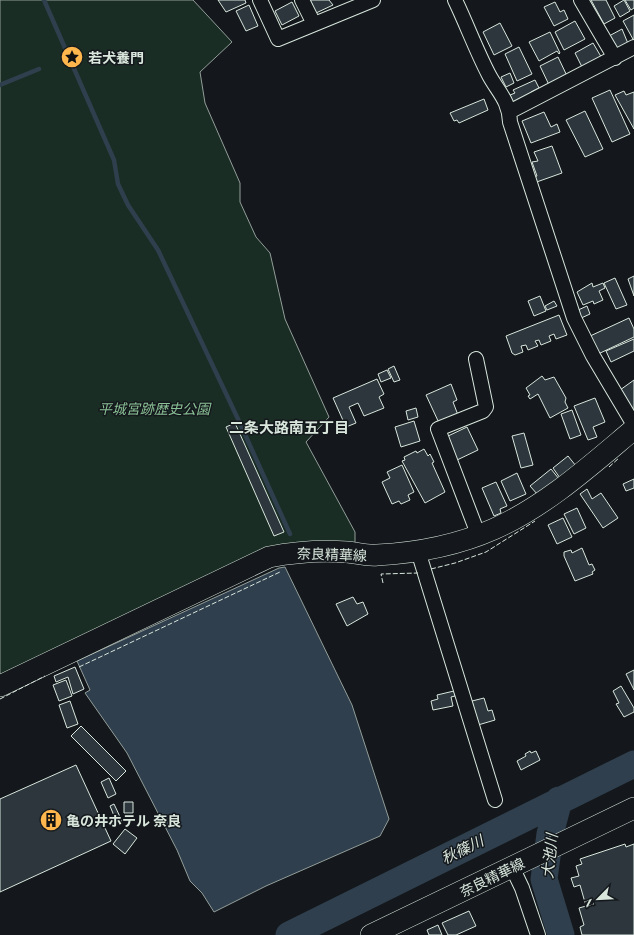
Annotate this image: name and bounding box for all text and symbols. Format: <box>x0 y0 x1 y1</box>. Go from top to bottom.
place icon: 若犬養門 <box>59 44 85 70</box>
place label: 若犬養門 <box>88 48 144 67</box>
park label: 平城宮跡歴史公園 <box>98 399 212 418</box>
district label: 二条大路南五丁目 <box>229 417 349 437</box>
street label: 奈良精華線 <box>297 543 367 565</box>
building icon: 亀の井ホテル 奈良 <box>38 807 64 833</box>
place label: 亀の井ホテル 奈良 <box>66 811 181 830</box>
water label: 秋篠川 <box>437 829 488 868</box>
water label: 大池川 <box>537 831 562 879</box>
street label: 奈良精華線 <box>456 853 528 901</box>
north arrow <box>578 879 618 919</box>
text: N <box>580 897 597 910</box>

